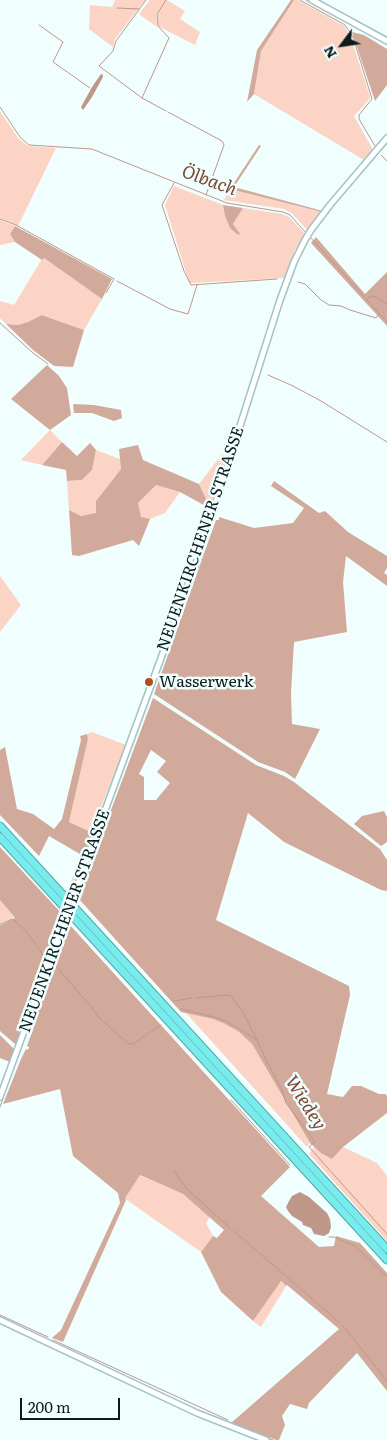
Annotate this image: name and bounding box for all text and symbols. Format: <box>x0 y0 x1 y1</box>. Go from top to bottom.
north arrow <box>317 20 367 70</box>
text: N <box>318 43 341 63</box>
water label: Ölbach <box>179 161 239 201</box>
street label: NEUENKIRCHENER STRASSE <box>153 424 249 654</box>
place label: Wasserwerk <box>159 672 254 692</box>
marker: Wasserwerk <box>143 676 155 688</box>
street label: NEUENKIRCHENER STRASSE <box>16 807 114 1035</box>
water label: Wiedey <box>280 1072 330 1134</box>
scale bar <box>22 1388 122 1420</box>
text: 200 m <box>28 1395 71 1418</box>

